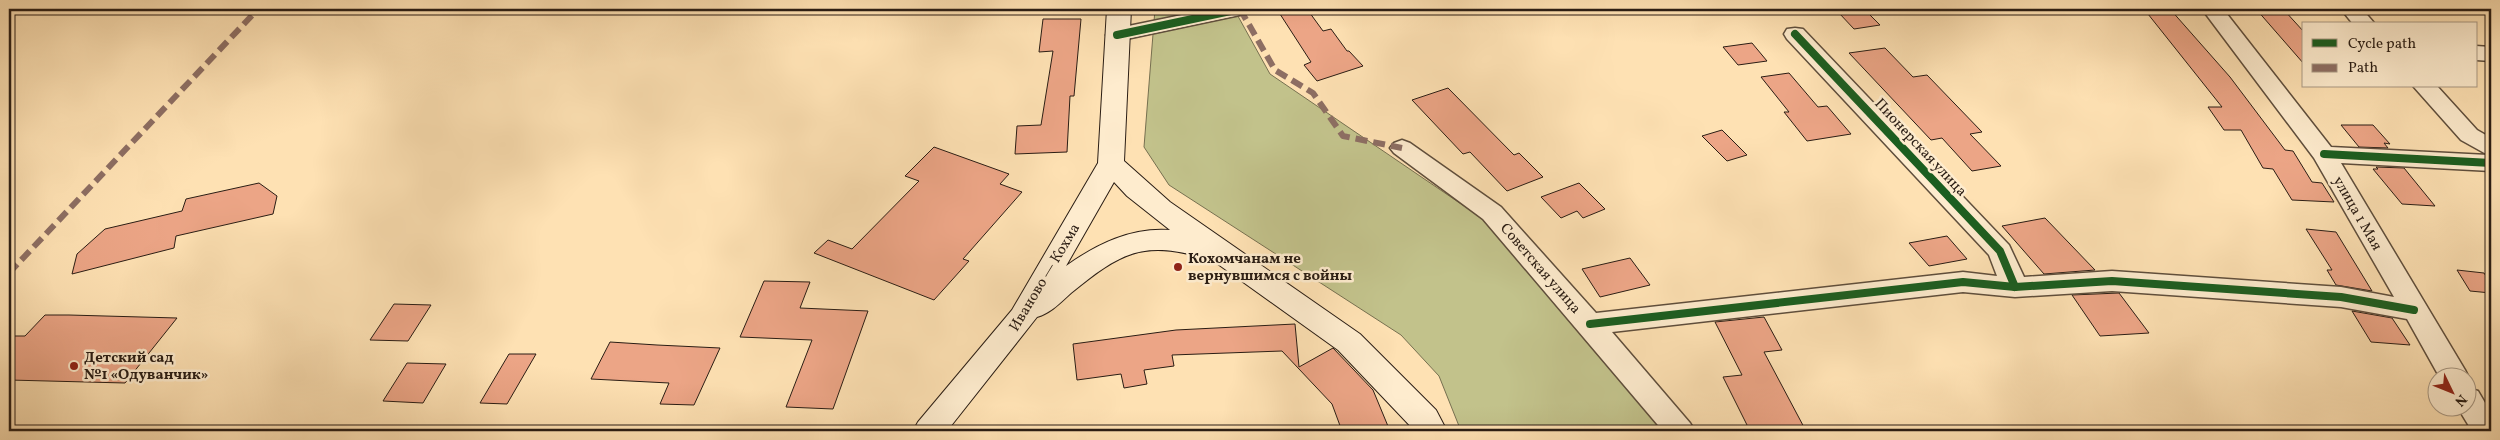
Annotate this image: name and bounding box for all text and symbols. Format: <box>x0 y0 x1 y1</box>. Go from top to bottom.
legend <box>2302 22 2478 88</box>
text: Cycle path <box>2348 34 2416 55</box>
text: Path <box>2348 58 2378 79</box>
street label: Пионерская улица <box>1869 94 1971 202</box>
street label: улица 1 Мая <box>2327 173 2387 255</box>
street label: Советская улица <box>1494 219 1585 319</box>
street label: Иваново — Кохма <box>1005 220 1086 336</box>
place label: Кохомчанам не вернувшимся с войны <box>1188 249 1353 287</box>
marker: Кохомчанам не вернувшимся с войны <box>1172 261 1184 273</box>
place label: Детский сад №1 «Одуванчик» <box>84 348 209 386</box>
marker: Детский сад №1 «Одуванчик» <box>68 360 80 372</box>
north arrow <box>2428 368 2478 418</box>
text: N <box>2450 390 2471 410</box>

